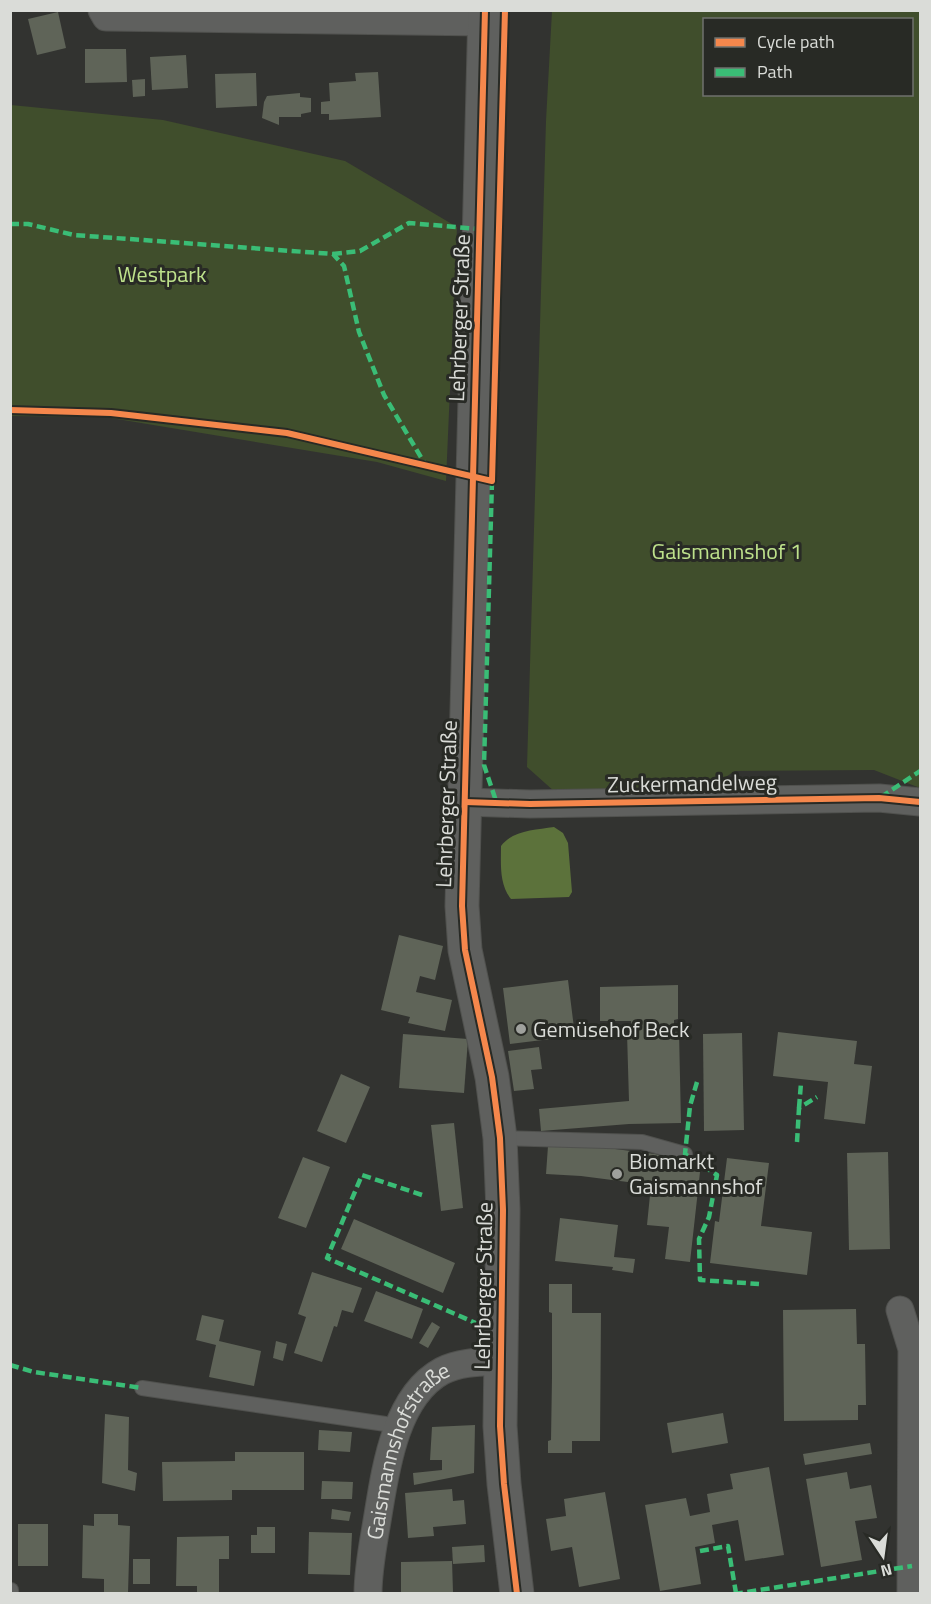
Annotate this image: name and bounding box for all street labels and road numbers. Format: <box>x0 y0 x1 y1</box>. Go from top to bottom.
street label: Lehrberger Straße <box>439 234 479 402</box>
street label: Lehrberger Straße <box>426 720 466 888</box>
street label: Zuckermandelweg <box>607 765 777 801</box>
street label: Lehrberger Straße <box>465 1202 501 1370</box>
street label: Gaismannshofstraße <box>357 1353 455 1542</box>

